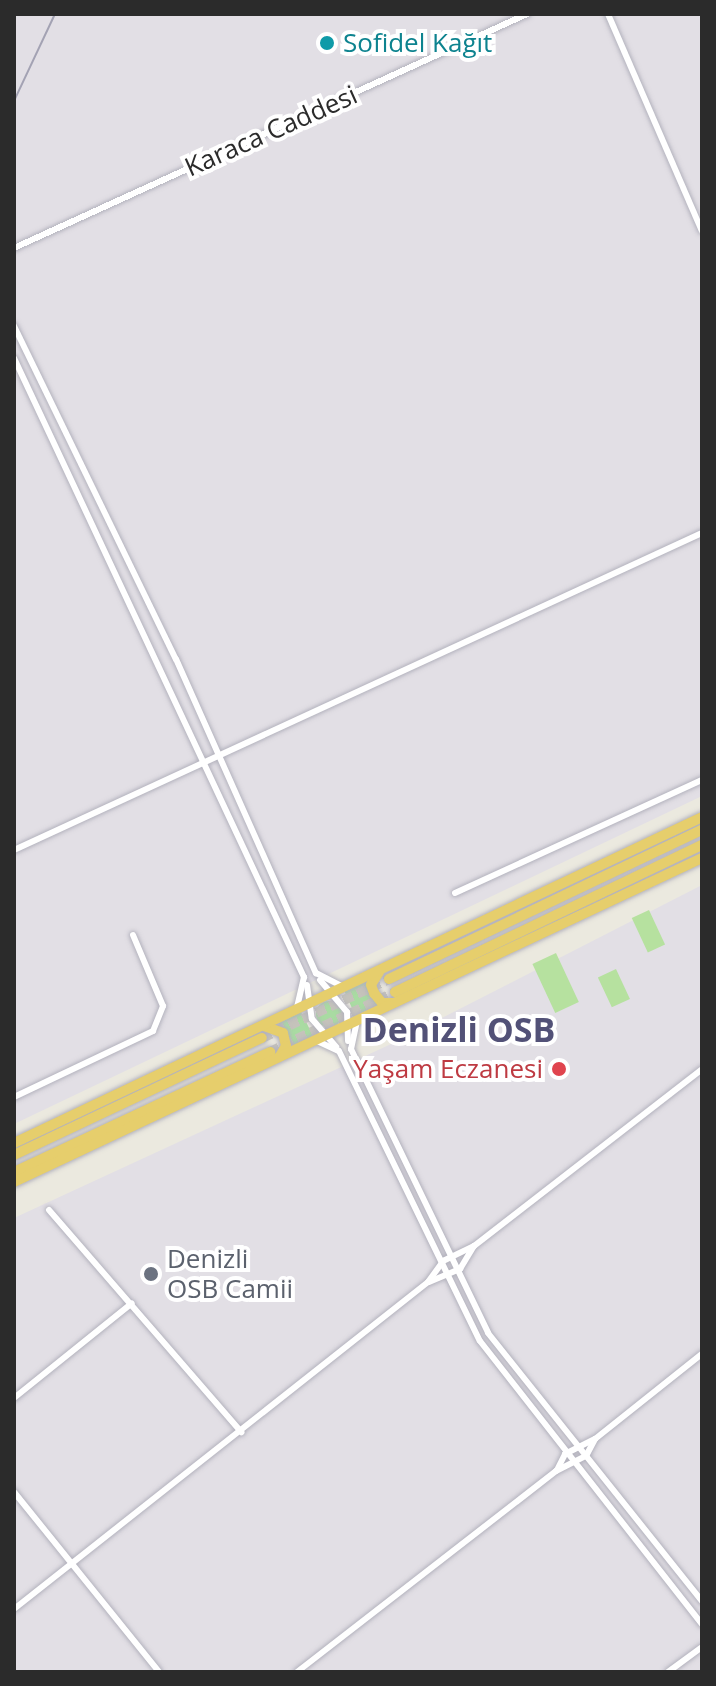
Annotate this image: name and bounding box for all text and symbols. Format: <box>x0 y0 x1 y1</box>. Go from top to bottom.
place label: Sofidel Kağıt <box>343 27 492 59</box>
marker: Sofidel Kağıt <box>318 34 336 52</box>
street label: Karaca Caddesi <box>180 79 362 183</box>
district label: Denizli OSB <box>363 1010 555 1050</box>
place label: Yaşam Eczanesi <box>353 1053 543 1085</box>
marker: Yaşam Eczanesi <box>550 1060 568 1078</box>
place label: Denizli OSB Camii <box>167 1243 293 1304</box>
marker: Denizli OSB Camii <box>142 1265 160 1283</box>

